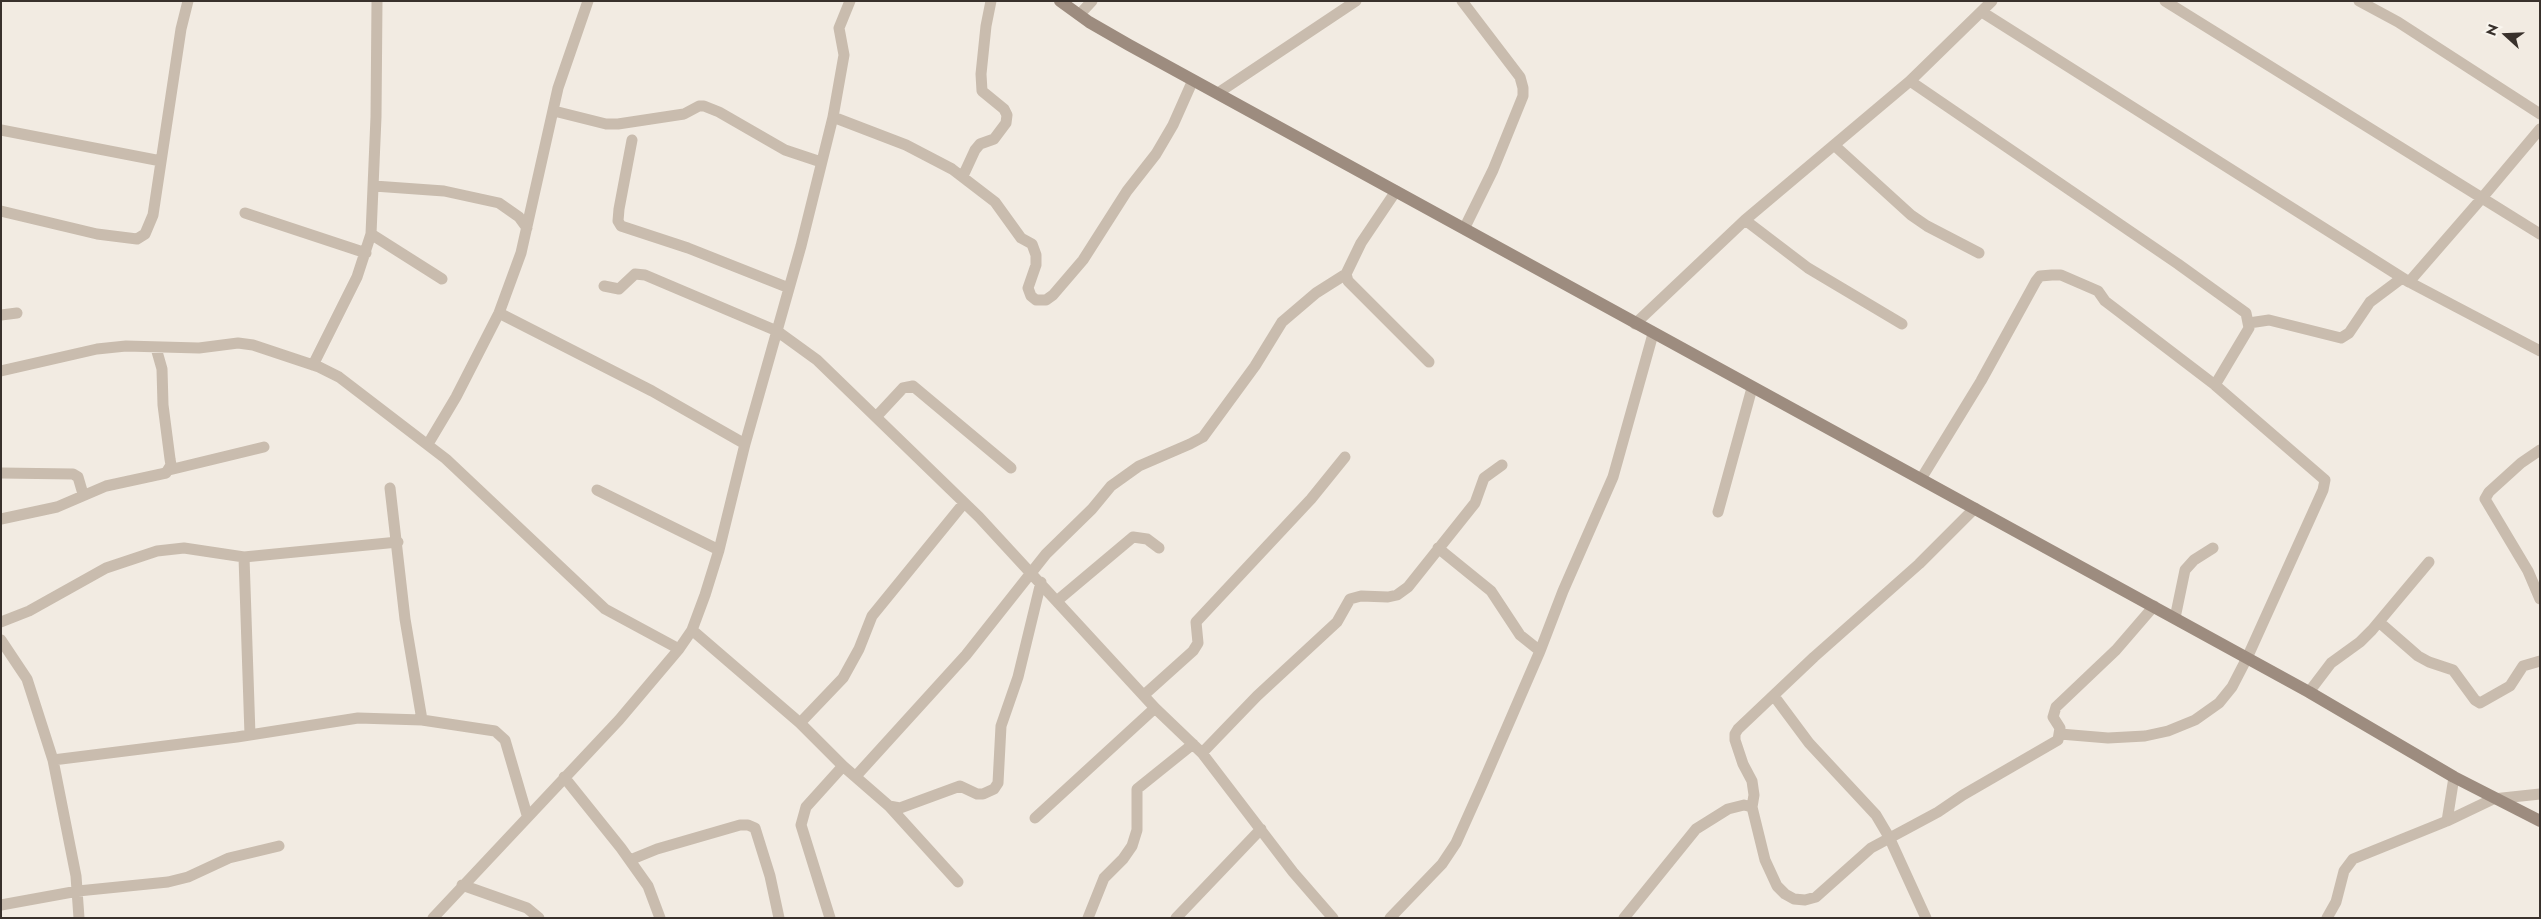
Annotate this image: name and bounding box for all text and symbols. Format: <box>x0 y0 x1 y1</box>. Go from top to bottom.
north arrow <box>2481 10 2531 60</box>
text: N <box>2481 21 2503 39</box>

